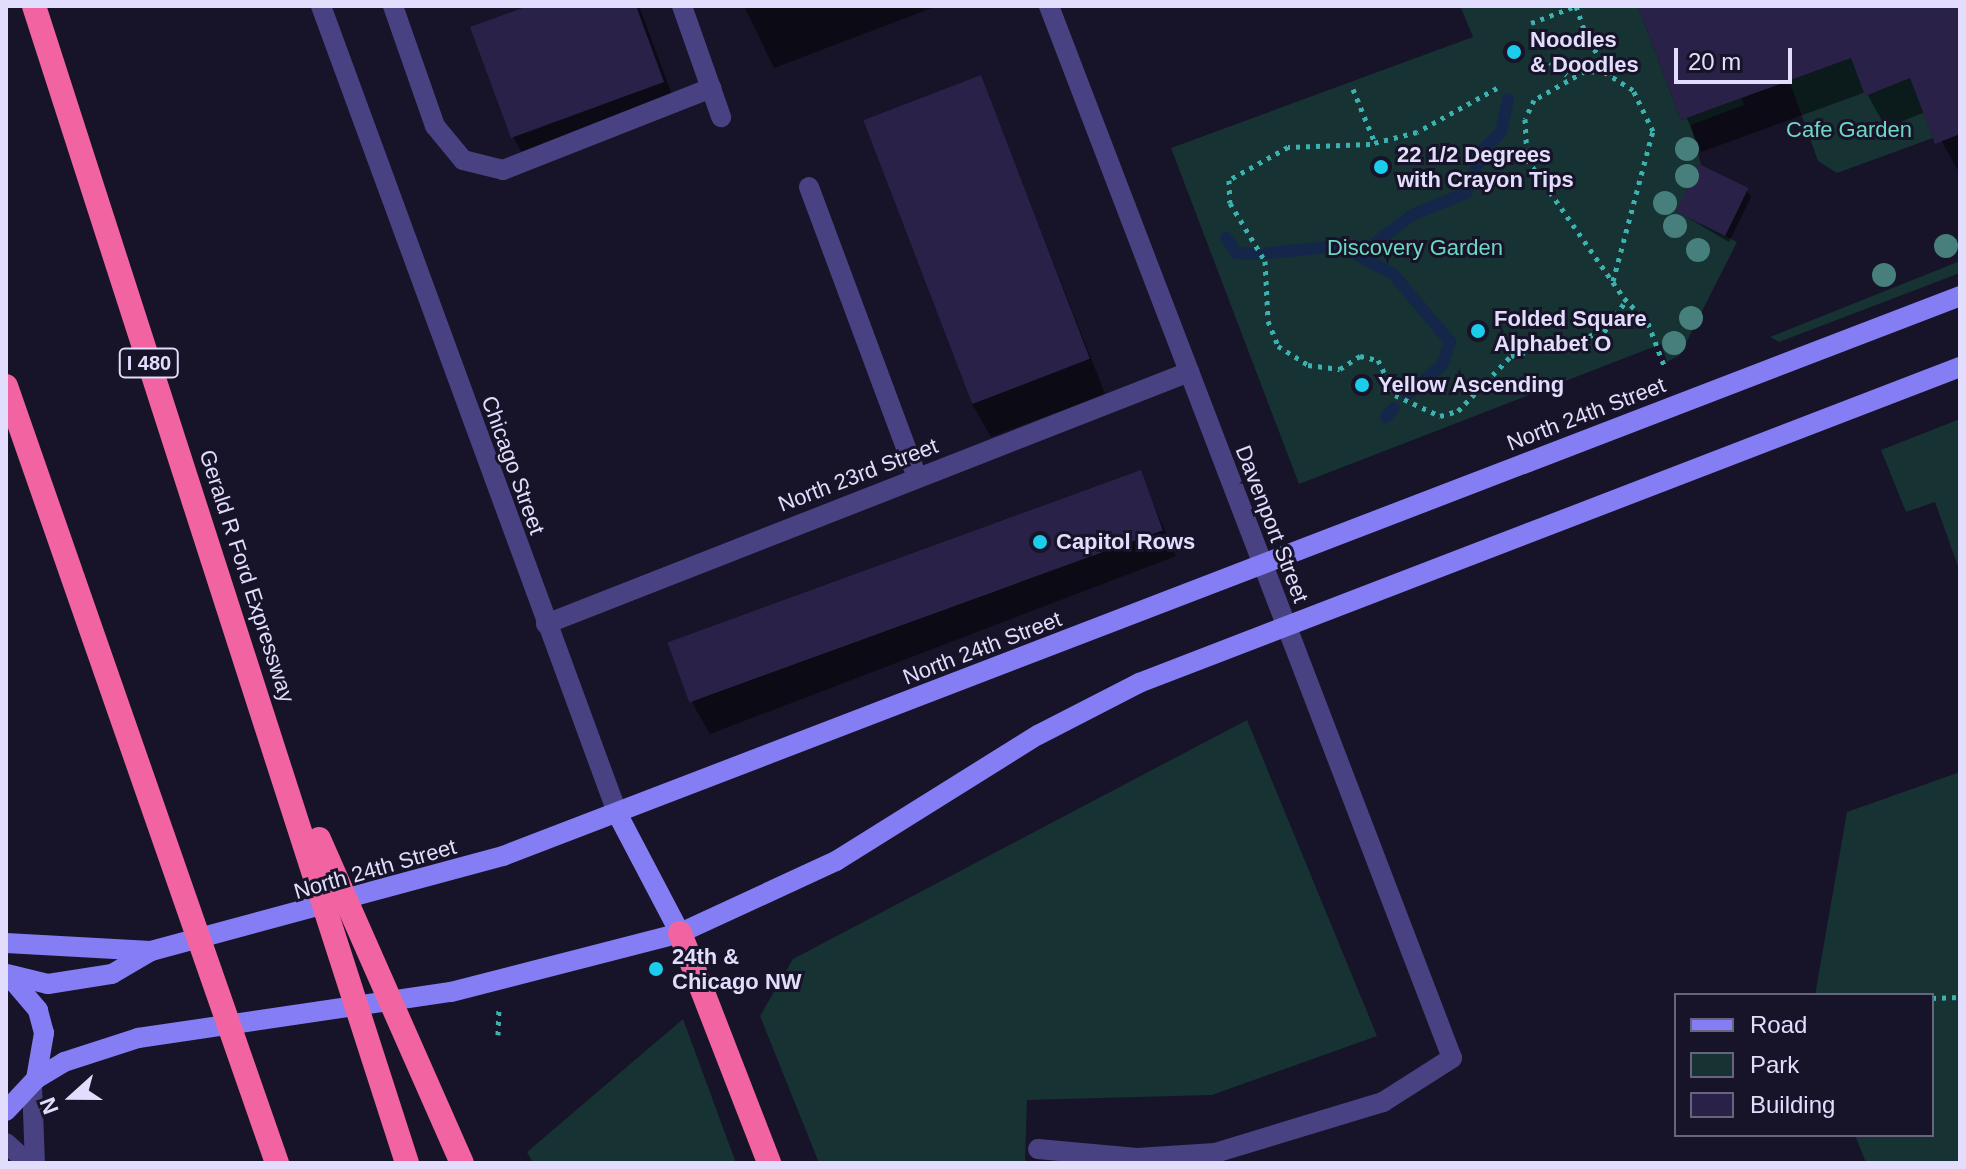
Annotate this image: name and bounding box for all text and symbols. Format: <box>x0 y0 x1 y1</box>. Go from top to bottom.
place label: Noodles & Doodles <box>1530 26 1639 78</box>
scale bar <box>1678 32 1796 82</box>
marker: Noodles & Doodles <box>1505 43 1523 61</box>
text: 20 m <box>1688 48 1741 75</box>
park label: Cafe Garden <box>1786 117 1912 143</box>
place label: 22 1/2 Degrees with Crayon Tips <box>1397 141 1574 192</box>
marker: 22 1/2 Degrees with Crayon Tips <box>1372 158 1390 176</box>
park label: Discovery Garden <box>1327 235 1503 261</box>
place label: Folded Square Alphabet O <box>1494 305 1647 356</box>
marker: Folded Square Alphabet O <box>1469 322 1487 340</box>
road number: I 480 <box>117 347 181 379</box>
place label: Yellow Ascending <box>1378 372 1565 398</box>
street label: North 24th Street <box>1503 372 1669 456</box>
marker: Yellow Ascending <box>1353 376 1371 394</box>
street label: Chicago Street <box>476 392 550 538</box>
street label: North 23rd Street <box>774 432 942 518</box>
street label: Davenport Street <box>1230 442 1314 606</box>
street label: Gerald R Ford Expressway <box>194 446 300 706</box>
place label: Capitol Rows <box>1056 529 1195 555</box>
marker: Capitol Rows <box>1031 533 1049 551</box>
street label: North 24th Street <box>899 606 1065 690</box>
street label: North 24th Street <box>291 833 459 905</box>
place label: 24th & Chicago NW <box>672 943 802 994</box>
marker: 24th & Chicago NW <box>647 960 665 978</box>
legend <box>1674 993 1934 1137</box>
text: Road <box>1750 1011 1807 1038</box>
text: Park <box>1750 1051 1799 1078</box>
north arrow <box>32 1057 112 1137</box>
text: Building <box>1750 1091 1835 1118</box>
text: N <box>35 1094 64 1118</box>

